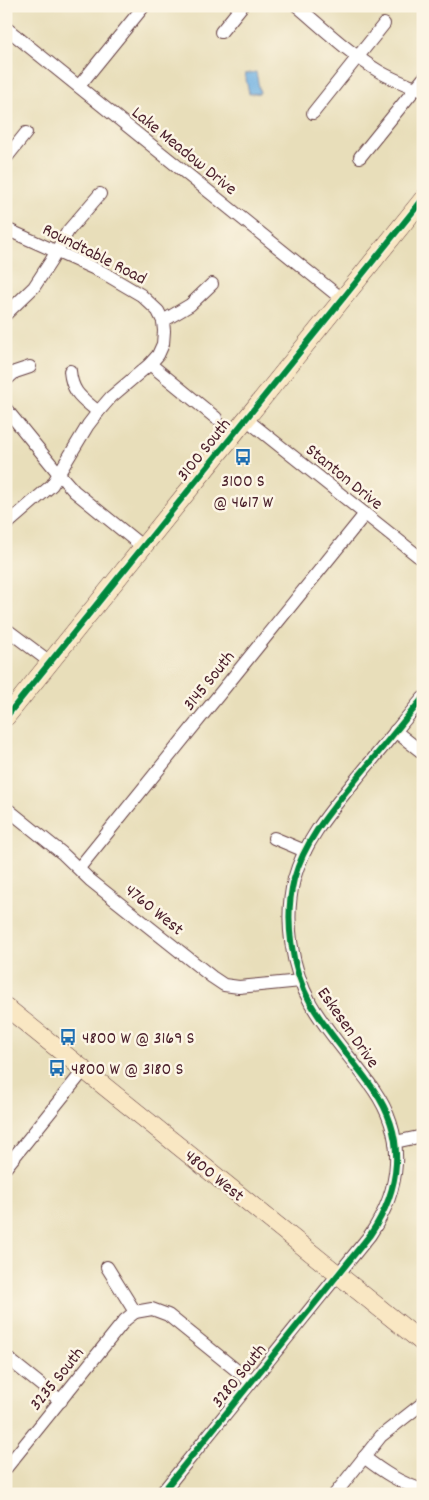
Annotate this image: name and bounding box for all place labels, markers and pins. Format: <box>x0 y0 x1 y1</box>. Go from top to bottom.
bus stop icon: 3100 S @ 4617 W <box>233 447 253 467</box>
place label: 3100 S @ 4617 W <box>213 470 274 516</box>
bus stop icon: 4800 W @ 3169 S <box>58 1027 78 1047</box>
place label: 4800 W @ 3169 S <box>82 1027 195 1052</box>
bus stop icon: 4800 W @ 3180 S <box>47 1058 67 1078</box>
place label: 4800 W @ 3180 S <box>71 1058 184 1083</box>

